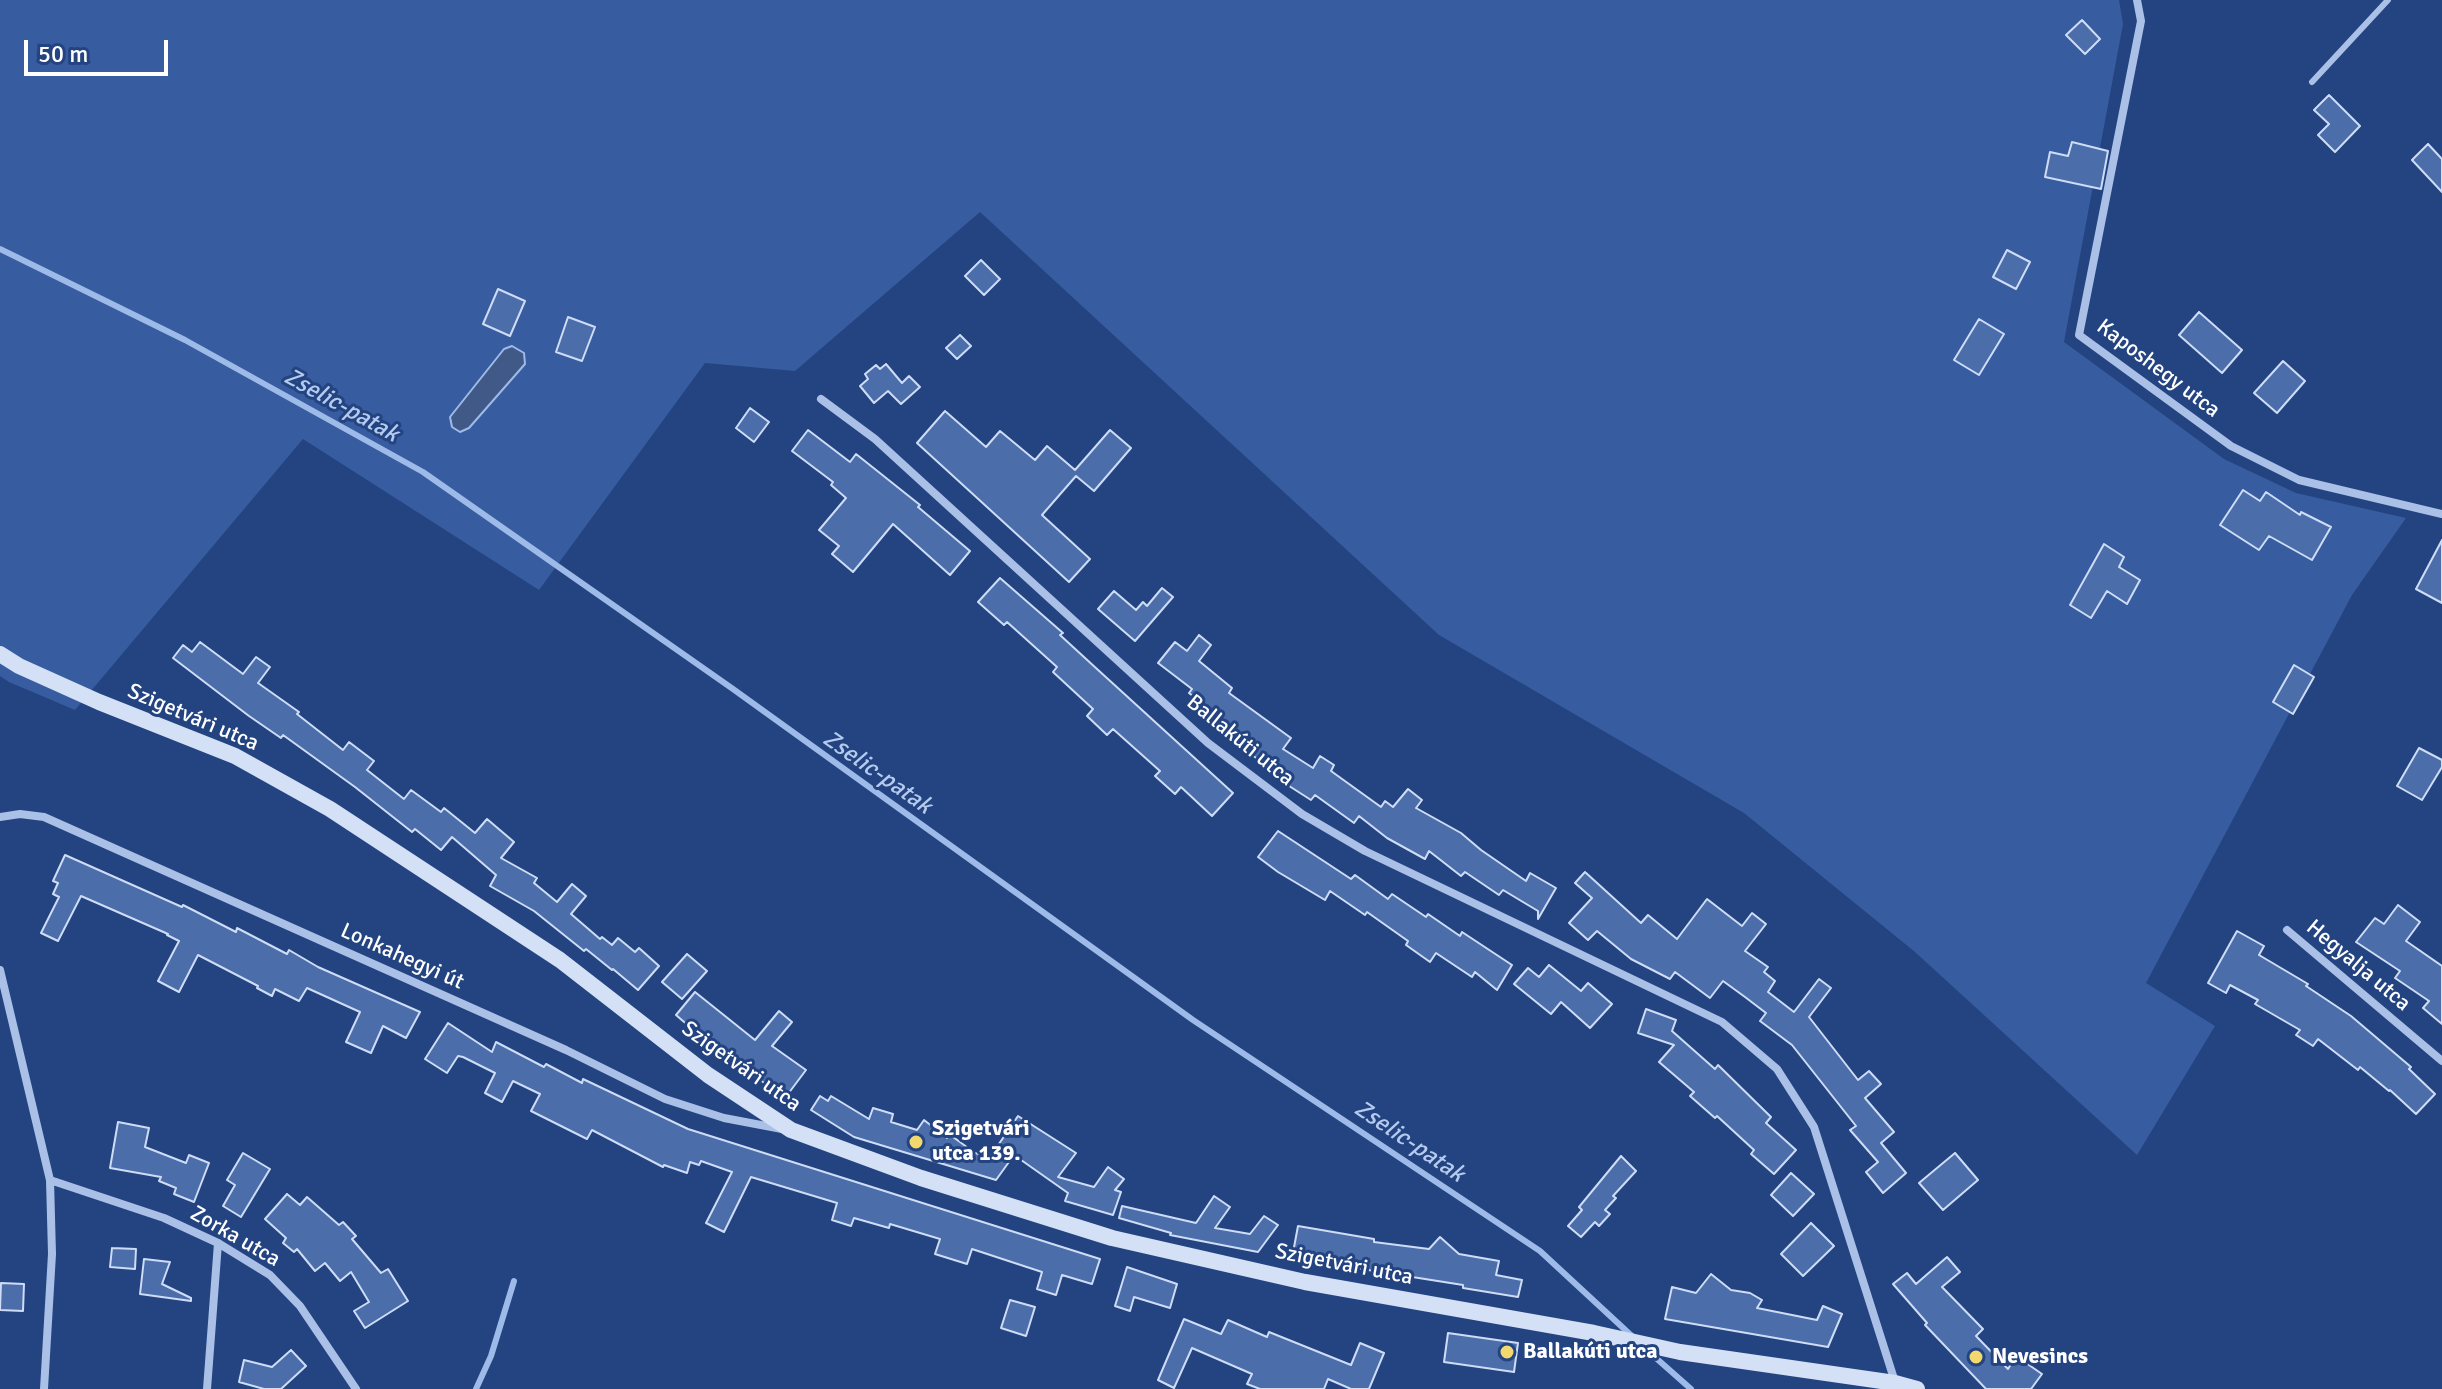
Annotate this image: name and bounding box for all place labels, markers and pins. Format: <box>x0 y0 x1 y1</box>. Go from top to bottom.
place label: Szigetvári utca 139. <box>932 1116 1030 1168</box>
marker: Szigetvári utca 139. <box>907 1133 925 1151</box>
place label: Ballakúti utca <box>1523 1339 1658 1365</box>
marker: Ballakúti utca <box>1498 1343 1516 1361</box>
place label: Nevesincs <box>1992 1344 2088 1370</box>
marker: Nevesincs <box>1967 1348 1985 1366</box>

